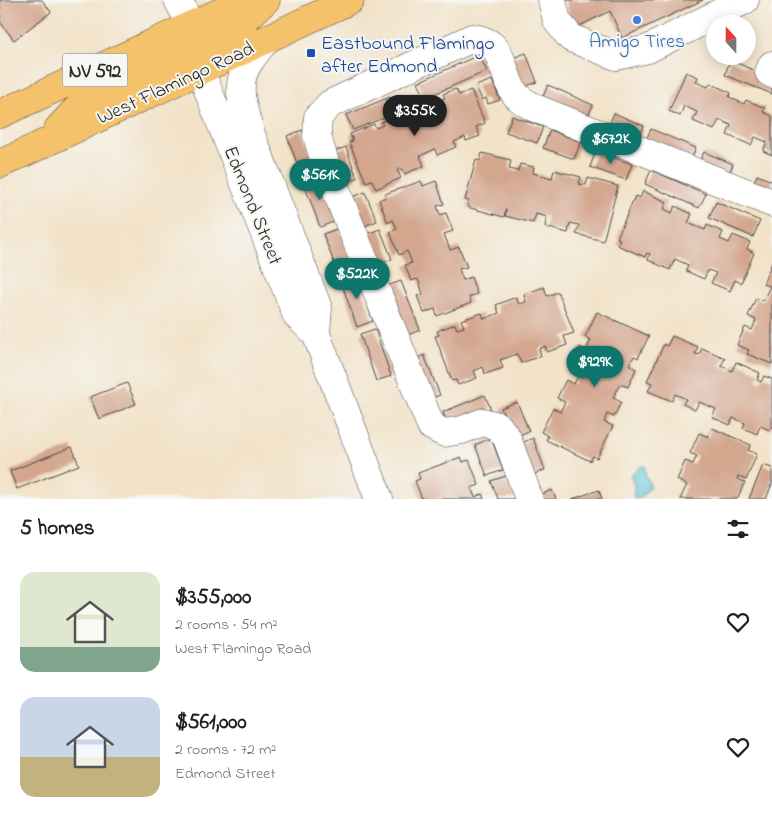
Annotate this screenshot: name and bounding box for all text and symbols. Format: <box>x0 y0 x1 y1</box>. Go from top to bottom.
marker: Amigo Tires <box>631 14 643 26</box>
north arrow <box>706 15 756 65</box>
map controls <box>706 15 756 65</box>
place label: Amigo Tires <box>589 28 685 58</box>
place label: Eastbound Flamingo after Edmond <box>321 30 495 82</box>
street label: West Flamingo Road <box>93 35 260 134</box>
marker: Eastbound Flamingo after Edmond <box>305 47 317 59</box>
road number: NV 592 <box>62 54 128 86</box>
pin: $355K <box>380 94 450 137</box>
text: $355K <box>394 99 436 123</box>
pin: $672K <box>576 122 646 165</box>
text: $672K <box>591 127 631 151</box>
street label: Edmond Street <box>215 142 289 270</box>
pin: $561K <box>285 158 355 201</box>
text: $561K <box>301 163 339 187</box>
pin: $522K <box>322 258 392 300</box>
text: $522K <box>336 262 378 286</box>
pin: $929K <box>560 346 630 388</box>
text: $929K <box>577 350 613 374</box>
text: 5 homes <box>20 514 95 544</box>
icon: filters <box>724 515 752 543</box>
text: $355,000 <box>175 583 251 613</box>
icon: home <box>60 592 120 652</box>
icon: heart <box>724 608 752 636</box>
text: 2 rooms · 54 m² <box>175 613 277 637</box>
text: West Flamingo Road <box>175 637 311 661</box>
text: $561,000 <box>175 708 246 738</box>
icon: home <box>60 717 120 777</box>
icon: heart <box>724 733 752 761</box>
text: 2 rooms · 72 m² <box>175 738 276 762</box>
text: Edmond Street <box>175 762 276 786</box>

